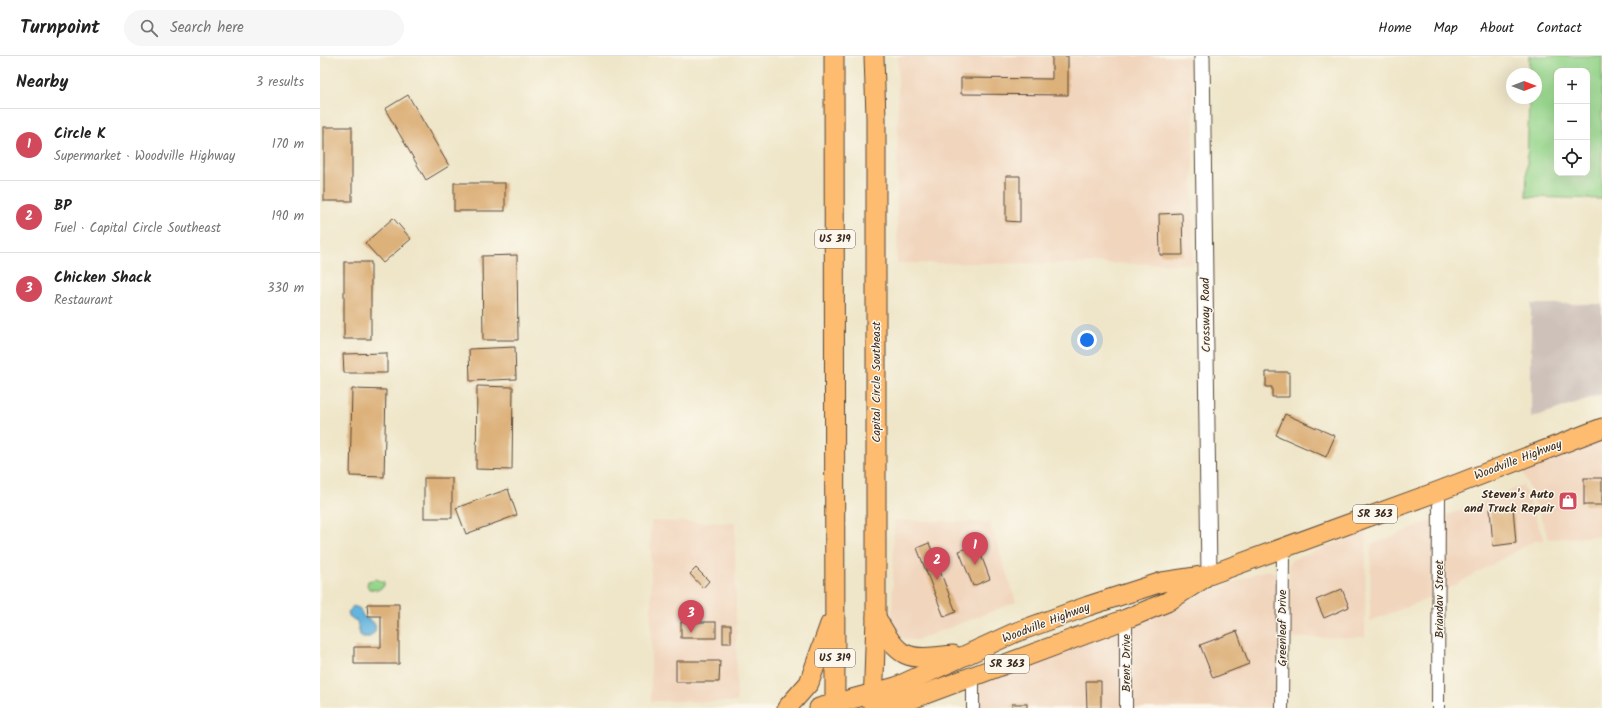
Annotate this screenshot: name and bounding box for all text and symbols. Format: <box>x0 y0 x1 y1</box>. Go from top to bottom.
search box <box>124 10 404 46</box>
text: Turnpoint <box>20 13 100 43</box>
text: Search here <box>170 16 244 40</box>
icon: search <box>138 17 160 39</box>
text: Home <box>1378 17 1412 39</box>
text: Map <box>1434 17 1458 39</box>
text: About <box>1480 17 1514 39</box>
text: Contact <box>1536 17 1582 39</box>
north arrow <box>1506 68 1542 104</box>
map controls <box>1554 68 1590 176</box>
button: + <box>1554 68 1590 104</box>
text: Nearby <box>16 69 68 96</box>
text: 3 results <box>256 72 304 93</box>
button: − <box>1554 104 1590 140</box>
text: Circle K <box>54 122 106 146</box>
text: 1 <box>27 134 31 155</box>
text: 170 m <box>272 134 304 155</box>
button: locate <box>1554 140 1590 176</box>
text: Supermarket · Woodville Highway <box>54 146 235 167</box>
text: BP <box>54 194 72 218</box>
text: 2 <box>25 206 33 227</box>
text: 190 m <box>272 206 304 227</box>
text: Fuel · Capital Circle Southeast <box>54 218 221 239</box>
road number: US 319 <box>815 230 855 248</box>
text: Chicken Shack <box>54 266 151 290</box>
street label: Crossway Road <box>1196 276 1216 353</box>
text: 3 <box>25 278 33 299</box>
text: 330 m <box>267 278 304 299</box>
text: Restaurant <box>54 290 113 311</box>
street label: Capital Circle Southeast <box>867 321 886 443</box>
your location <box>1077 330 1097 350</box>
street label: Woodville Highway <box>1471 434 1565 485</box>
place label: Steven's Auto and Truck Repair <box>1464 485 1555 518</box>
shop icon: Steven's Auto and Truck Repair <box>1557 490 1579 512</box>
road number: SR 363 <box>1353 505 1397 523</box>
pin: 1 <box>962 532 988 565</box>
pin: 2 <box>924 547 950 580</box>
street label: Briandav Street <box>1430 559 1449 638</box>
street label: Greenleaf Drive <box>1273 589 1292 666</box>
street label: Woodville Highway <box>999 597 1093 648</box>
pin: 3 <box>678 600 704 633</box>
street label: Brent Drive <box>1117 633 1136 692</box>
road number: US 319 <box>815 649 855 667</box>
road number: SR 363 <box>985 655 1029 673</box>

